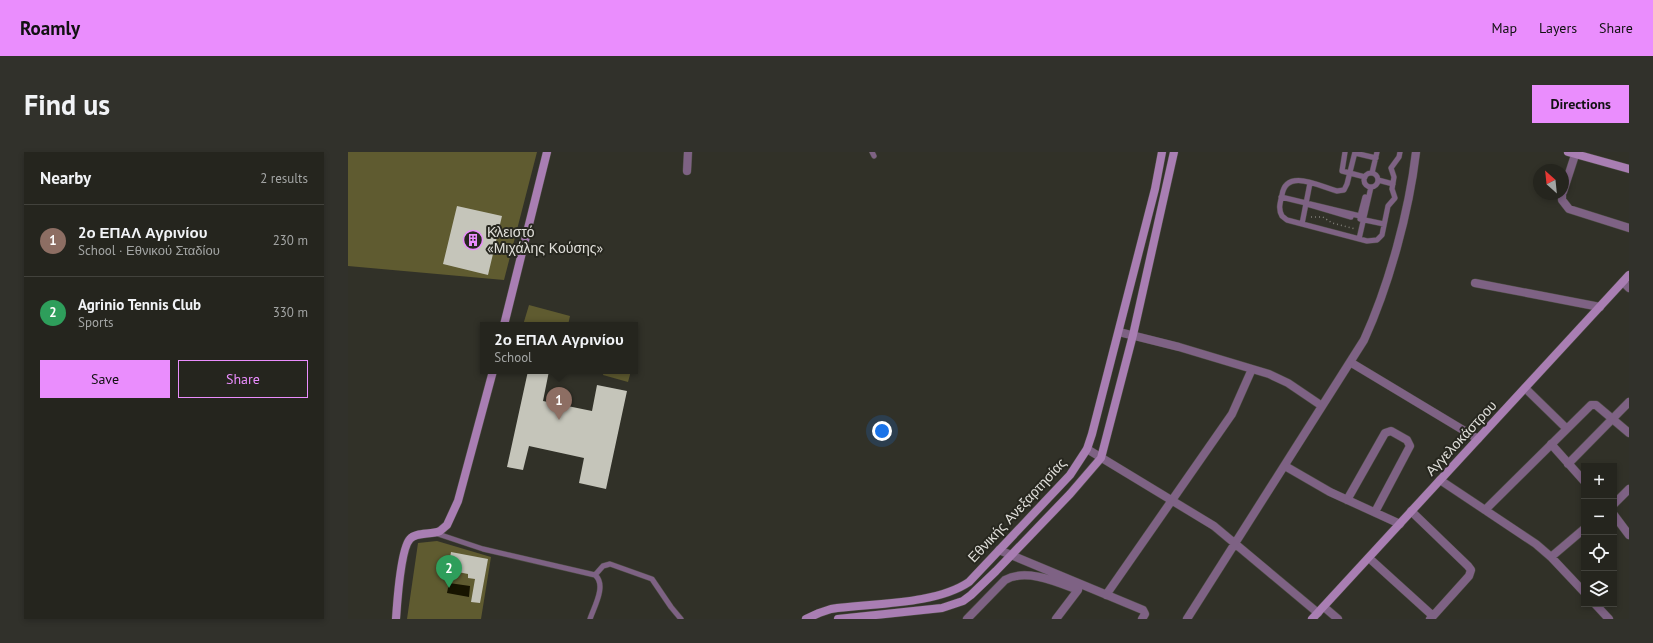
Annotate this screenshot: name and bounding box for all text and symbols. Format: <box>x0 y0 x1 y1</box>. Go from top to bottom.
text: Roamly <box>20 16 80 40</box>
text: Map <box>1491 19 1517 37</box>
text: Layers <box>1539 19 1577 37</box>
text: Share <box>1599 19 1633 37</box>
button: Directions <box>1532 85 1629 123</box>
text: Find us <box>24 86 110 123</box>
north arrow <box>1533 164 1569 200</box>
text: Nearby <box>40 167 91 189</box>
text: 2 results <box>260 170 308 187</box>
text: 2ο ΕΠΑΛ Αγρινίου <box>78 223 207 242</box>
place label: Κλειστό «Μιχάλης Κούσης» <box>487 223 604 257</box>
building icon: Κλειστό «Μιχάλης Κούσης» <box>462 229 484 251</box>
text: 1 <box>49 232 57 249</box>
text: 230 m <box>273 232 308 249</box>
text: School · Εθνικού Σταδίου <box>78 242 220 259</box>
text: Agrinio Tennis Club <box>78 295 201 314</box>
text: 2 <box>49 304 57 321</box>
text: 330 m <box>273 304 308 321</box>
text: Sports <box>78 314 114 331</box>
popup <box>480 322 638 374</box>
text: 2ο ΕΠΑΛ Αγρινίου <box>494 330 624 349</box>
text: School <box>494 349 532 366</box>
button: Save <box>40 360 170 398</box>
button: Share <box>178 360 308 398</box>
pin: 1 <box>546 387 572 420</box>
street label: Αγγελοκάστρου <box>1422 397 1500 479</box>
your location <box>872 421 892 441</box>
street label: Εθνικής Ανεξαρτησίας <box>964 454 1070 566</box>
map controls <box>1581 463 1617 607</box>
button: + <box>1581 463 1617 499</box>
button: − <box>1581 499 1617 535</box>
button: locate <box>1581 535 1617 571</box>
pin: 2 <box>436 555 462 588</box>
button: layers <box>1581 571 1617 607</box>

